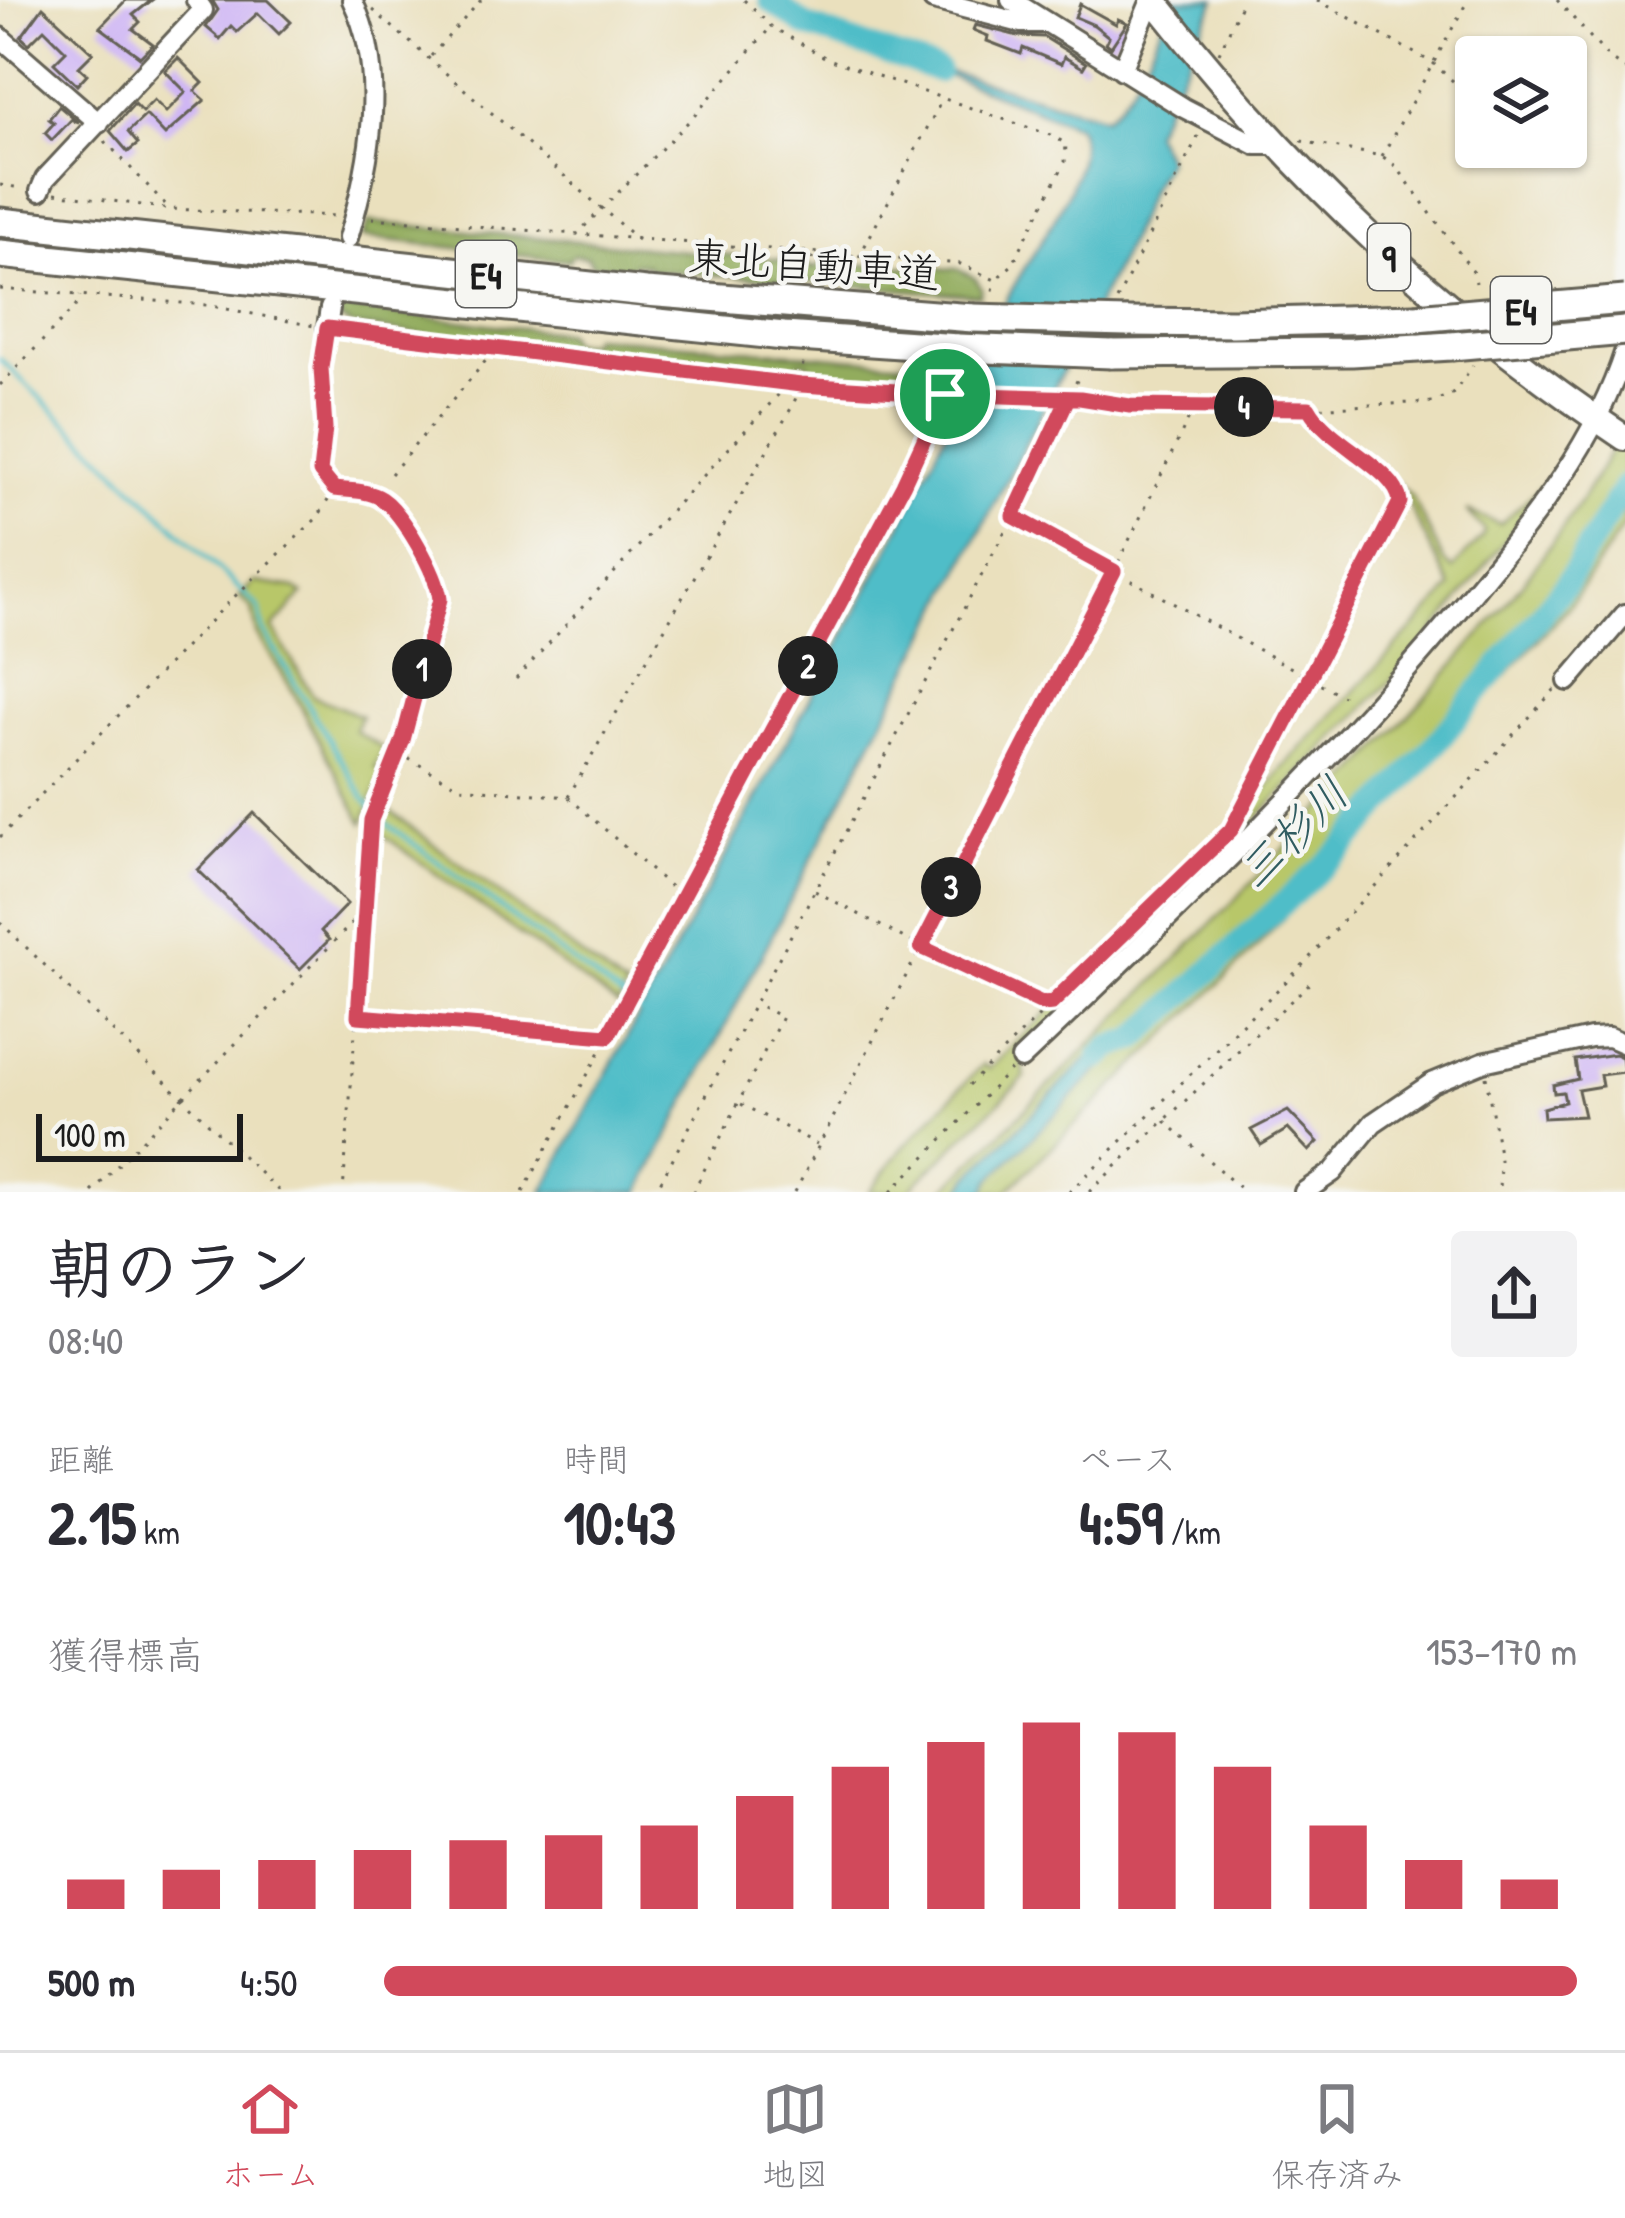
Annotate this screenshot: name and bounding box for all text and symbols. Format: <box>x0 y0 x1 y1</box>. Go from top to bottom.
map controls <box>1455 36 1587 168</box>
button: layers <box>1455 36 1587 168</box>
road number: 9 <box>1368 224 1410 290</box>
street label: 東北自動車道 <box>686 227 942 301</box>
road number: E4 <box>456 241 516 307</box>
road number: E4 <box>1491 277 1551 343</box>
pin <box>894 343 996 445</box>
icon: arrive <box>912 361 978 427</box>
pin: 4 <box>1214 377 1274 437</box>
text: 4 <box>1238 385 1250 429</box>
pin: 2 <box>778 636 838 696</box>
pin: 1 <box>392 639 452 699</box>
text: 2 <box>800 644 816 688</box>
text: 1 <box>416 647 428 691</box>
water label: 三杉川 <box>1223 763 1361 901</box>
pin: 3 <box>921 857 981 917</box>
text: 3 <box>944 865 958 909</box>
scale bar <box>36 1108 243 1161</box>
text: 100 m <box>54 1113 126 1157</box>
text: 朝のラン <box>48 1223 312 1313</box>
button: share <box>1451 1231 1577 1357</box>
text: 08:40 <box>48 1313 124 1366</box>
text: 距離 <box>48 1437 114 1481</box>
text: 時間 <box>564 1437 630 1481</box>
text: ペース <box>1079 1437 1176 1481</box>
text: 2.15 <box>48 1481 136 1563</box>
text: 10:43 <box>564 1481 676 1563</box>
text: 4:59 <box>1079 1481 1163 1563</box>
text: km <box>136 1510 180 1554</box>
text: /km <box>1163 1510 1221 1554</box>
text: 153–170 m <box>1426 1624 1577 1677</box>
text: 獲得標高 <box>48 1628 204 1681</box>
text: 500 m <box>48 1955 135 2008</box>
text: 4:50 <box>240 1955 298 2008</box>
tab: ホーム <box>222 2076 319 2196</box>
tab: 地図 <box>762 2076 828 2196</box>
tab: 保存済み <box>1271 2076 1403 2196</box>

